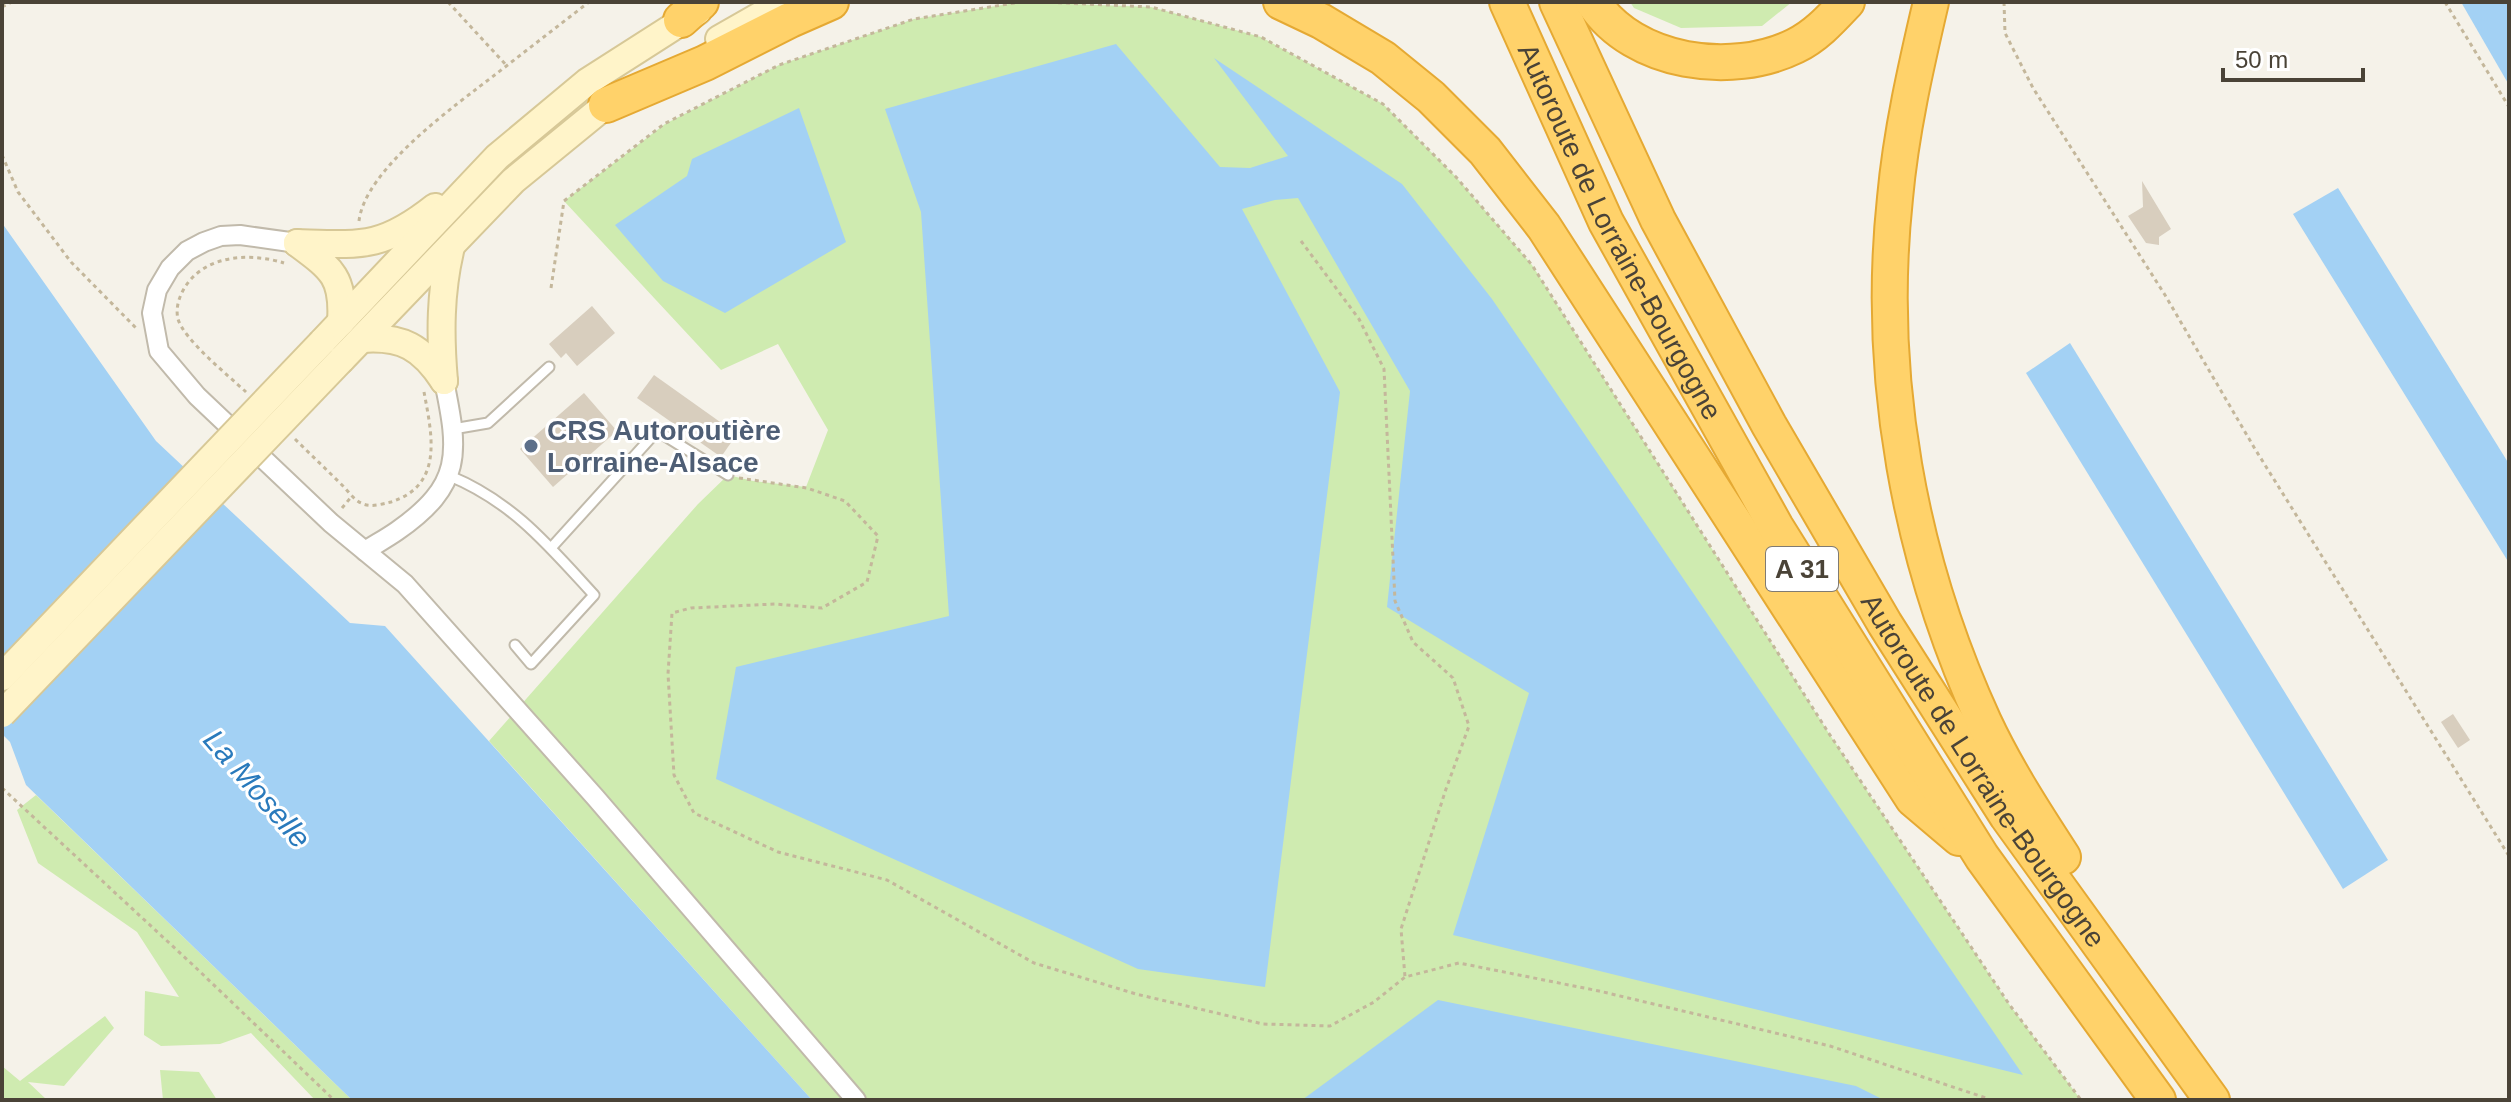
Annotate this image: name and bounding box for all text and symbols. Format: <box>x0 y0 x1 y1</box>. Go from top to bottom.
scale bar <box>2223 32 2363 82</box>
street label: Autoroute de Lorraine-Bourgogne <box>1512 39 1728 425</box>
text: 50 m <box>2235 46 2288 73</box>
place label: CRS Autoroutière Lorraine-Alsace <box>547 415 781 478</box>
marker: CRS Autoroutière Lorraine-Alsace <box>522 437 540 455</box>
road number: A 31 <box>1766 547 1838 591</box>
street label: Autoroute de Lorraine-Bourgogne <box>1855 588 2111 953</box>
water label: La Moselle <box>197 723 317 854</box>

